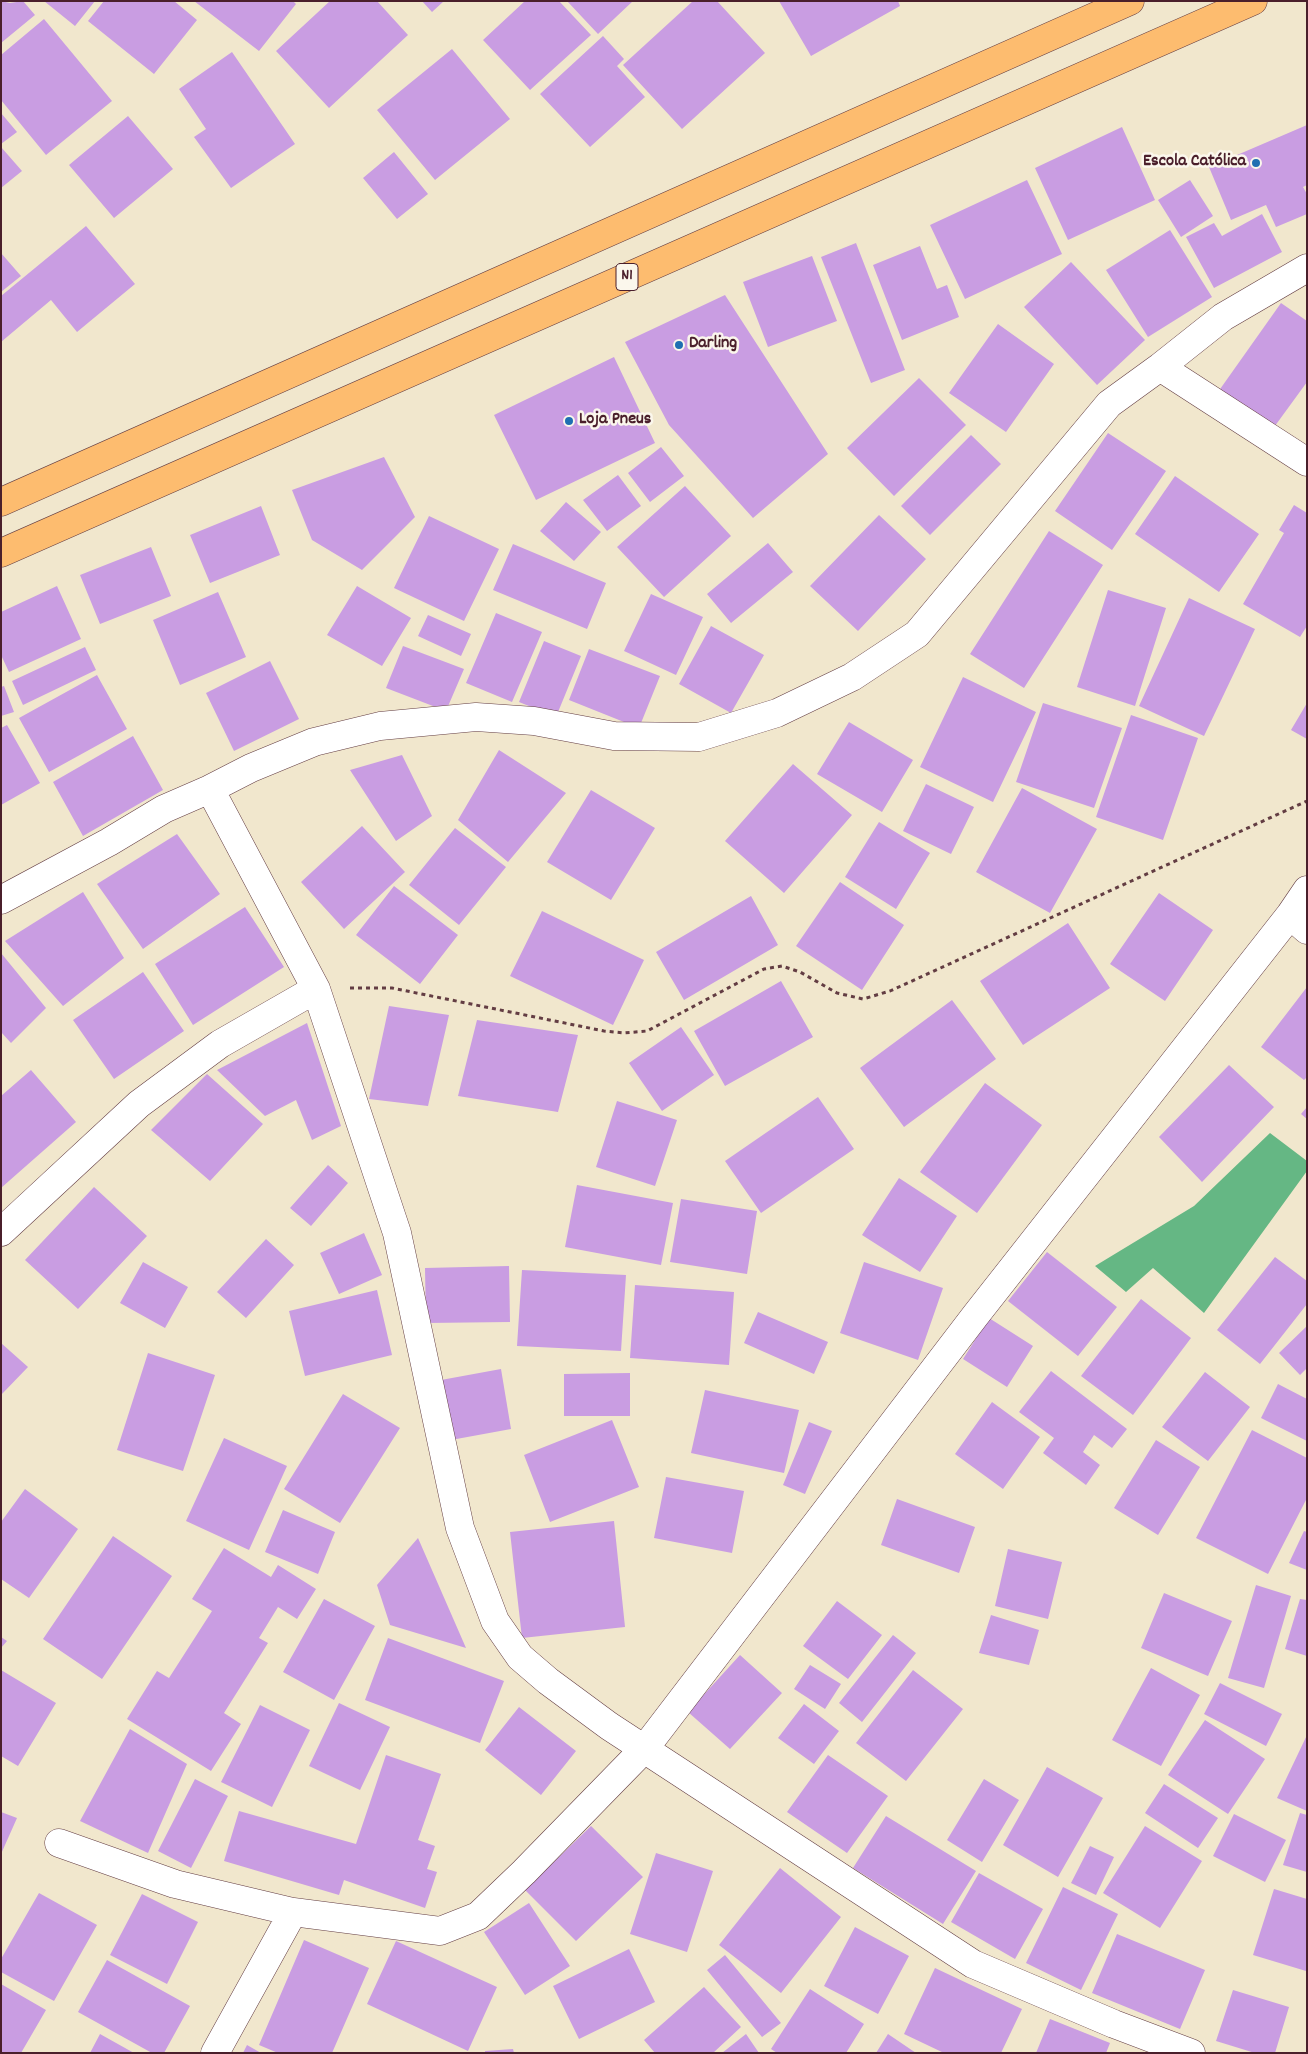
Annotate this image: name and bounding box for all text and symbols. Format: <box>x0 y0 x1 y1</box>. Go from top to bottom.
place label: Escola Católica <box>1143 152 1246 174</box>
marker: Escola Católica <box>1250 157 1262 169</box>
road number: N1 <box>616 264 638 290</box>
place label: Darling <box>689 334 737 356</box>
marker: Darling <box>673 339 685 351</box>
place label: Loja Pneus <box>579 410 651 432</box>
marker: Loja Pneus <box>563 415 575 427</box>

